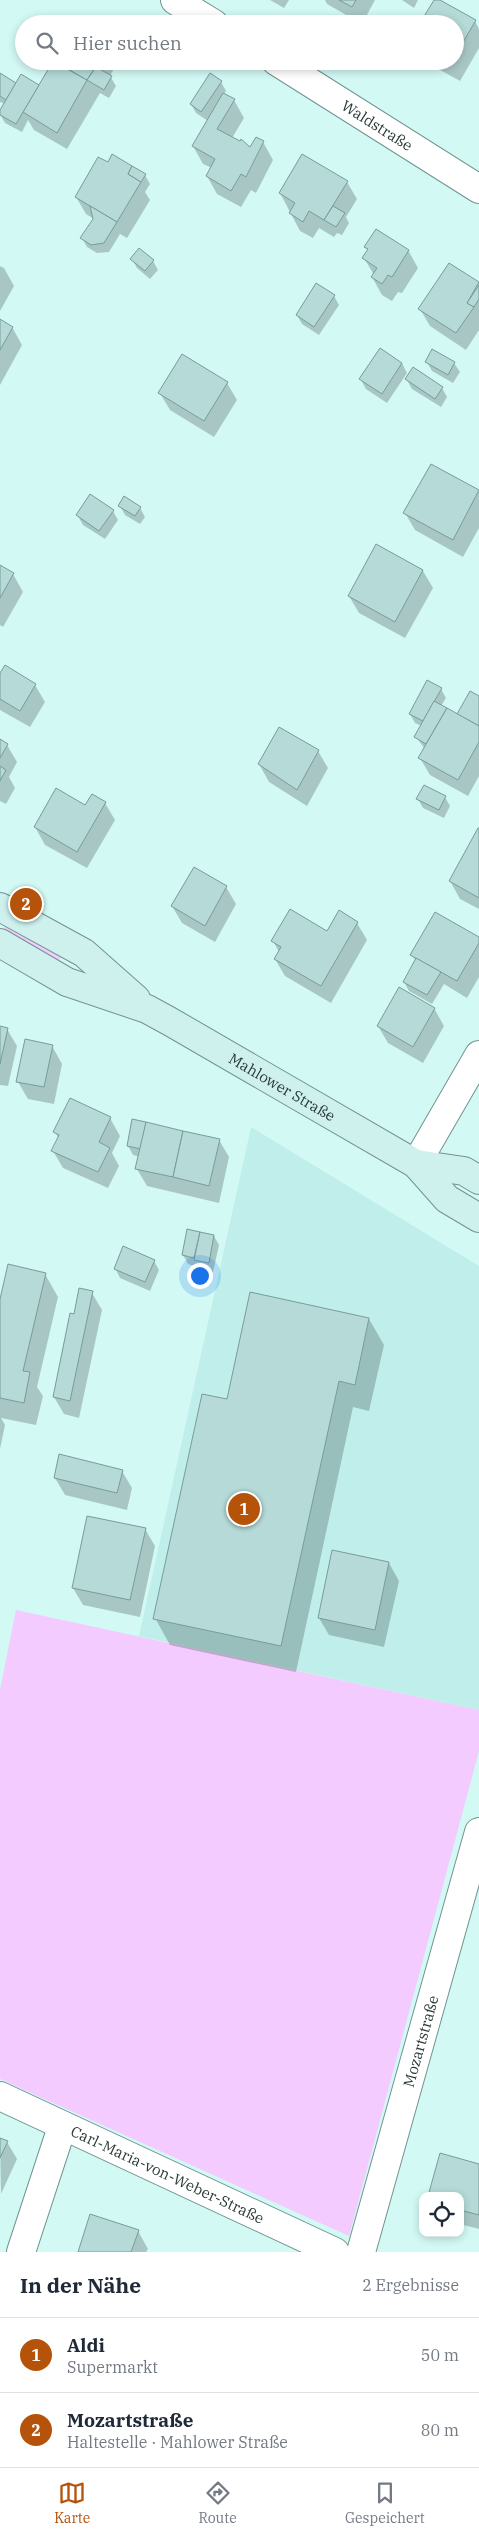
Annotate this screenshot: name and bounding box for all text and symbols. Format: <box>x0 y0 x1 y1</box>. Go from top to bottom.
search box <box>15 15 464 70</box>
icon: search <box>33 29 61 57</box>
text: Hier suchen <box>73 31 182 55</box>
street label: Waldstraße <box>338 95 417 155</box>
pin: 2 <box>10 885 42 923</box>
street label: Mahlower Straße <box>226 1048 339 1125</box>
your location <box>187 1263 213 1289</box>
pin: 1 <box>228 1490 260 1528</box>
street label: Mozartstraße <box>398 1993 442 2089</box>
street label: Carl-Maria-von-Weber-Straße <box>68 2121 267 2227</box>
map controls <box>419 2192 464 2237</box>
button: locate <box>419 2192 464 2237</box>
text: In der Nähe <box>20 2271 141 2299</box>
text: 2 Ergebnisse <box>362 2275 459 2295</box>
text: Aldi <box>67 2333 105 2357</box>
text: 1 <box>31 2345 41 2365</box>
text: 50 m <box>421 2345 459 2365</box>
text: Supermarkt <box>67 2357 158 2377</box>
text: Mozartstraße <box>67 2408 193 2432</box>
text: 2 <box>31 2420 41 2440</box>
text: 80 m <box>421 2420 459 2440</box>
text: Haltestelle · Mahlower Straße <box>67 2432 288 2452</box>
tab: Karte <box>54 2479 90 2527</box>
tab: Route <box>199 2479 237 2527</box>
tab: Gespeichert <box>345 2479 425 2527</box>

